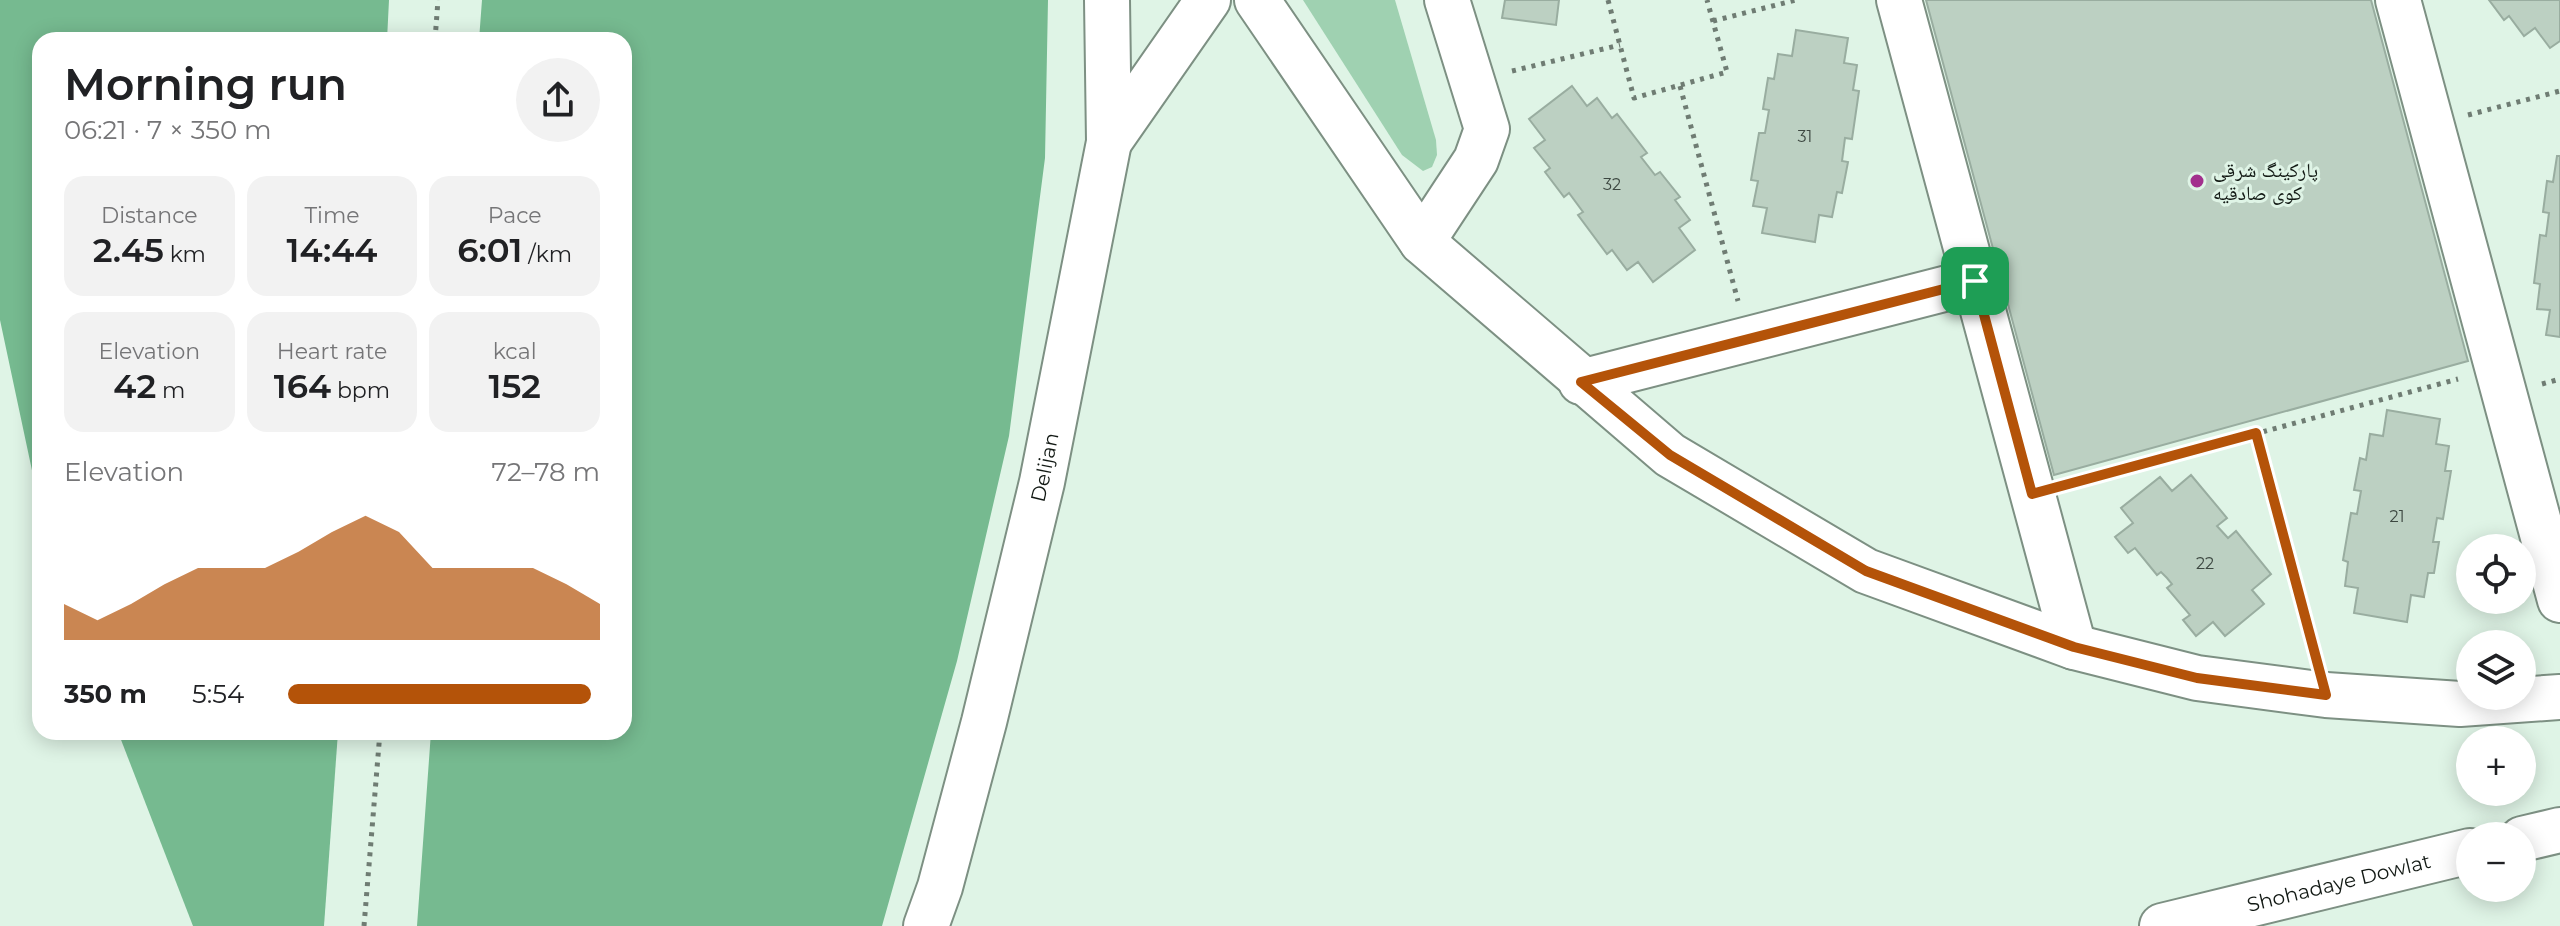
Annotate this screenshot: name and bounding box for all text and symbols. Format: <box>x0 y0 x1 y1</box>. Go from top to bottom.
text: Morning run <box>64 57 347 111</box>
button: share <box>516 58 600 142</box>
text: 06:21 · 7 × 350 m <box>64 114 272 146</box>
house number: 31 <box>1798 127 1812 146</box>
place label: پارکینگ شرقی کوی صادقیه <box>2213 158 2318 205</box>
marker: پارکینگ شرقی کوی صادقیه <box>2188 172 2206 190</box>
house number: 32 <box>1603 175 1621 194</box>
text: Distance <box>101 202 198 229</box>
text: Time <box>304 202 360 229</box>
text: Pace <box>488 202 542 229</box>
text: 2.45 <box>93 229 164 271</box>
text: 14:44 <box>287 229 377 271</box>
text: 6:01 <box>457 229 523 271</box>
text: km <box>164 241 206 268</box>
text: /km <box>523 241 572 268</box>
pin <box>1941 247 2009 315</box>
icon: arrive <box>1953 259 1997 303</box>
text: Elevation <box>98 338 200 365</box>
text: Heart rate <box>277 338 387 365</box>
text: kcal <box>493 338 537 365</box>
text: 42 <box>113 365 156 407</box>
text: 164 <box>274 365 331 407</box>
text: 152 <box>488 365 541 407</box>
text: m <box>156 377 185 404</box>
text: bpm <box>331 377 390 404</box>
street label: Delijan <box>1026 431 1063 504</box>
text: Elevation <box>64 456 184 488</box>
text: 72–78 m <box>492 456 600 488</box>
house number: 21 <box>2390 507 2404 526</box>
map controls <box>2456 534 2536 902</box>
button: locate <box>2456 534 2536 614</box>
house number: 22 <box>2196 554 2214 573</box>
button: layers <box>2456 630 2536 710</box>
text: 350 m <box>64 678 147 710</box>
text: 5:54 <box>192 678 244 710</box>
button: + <box>2456 726 2536 806</box>
button: − <box>2456 822 2536 902</box>
street label: Shohadaye Dowlat <box>2245 849 2433 917</box>

